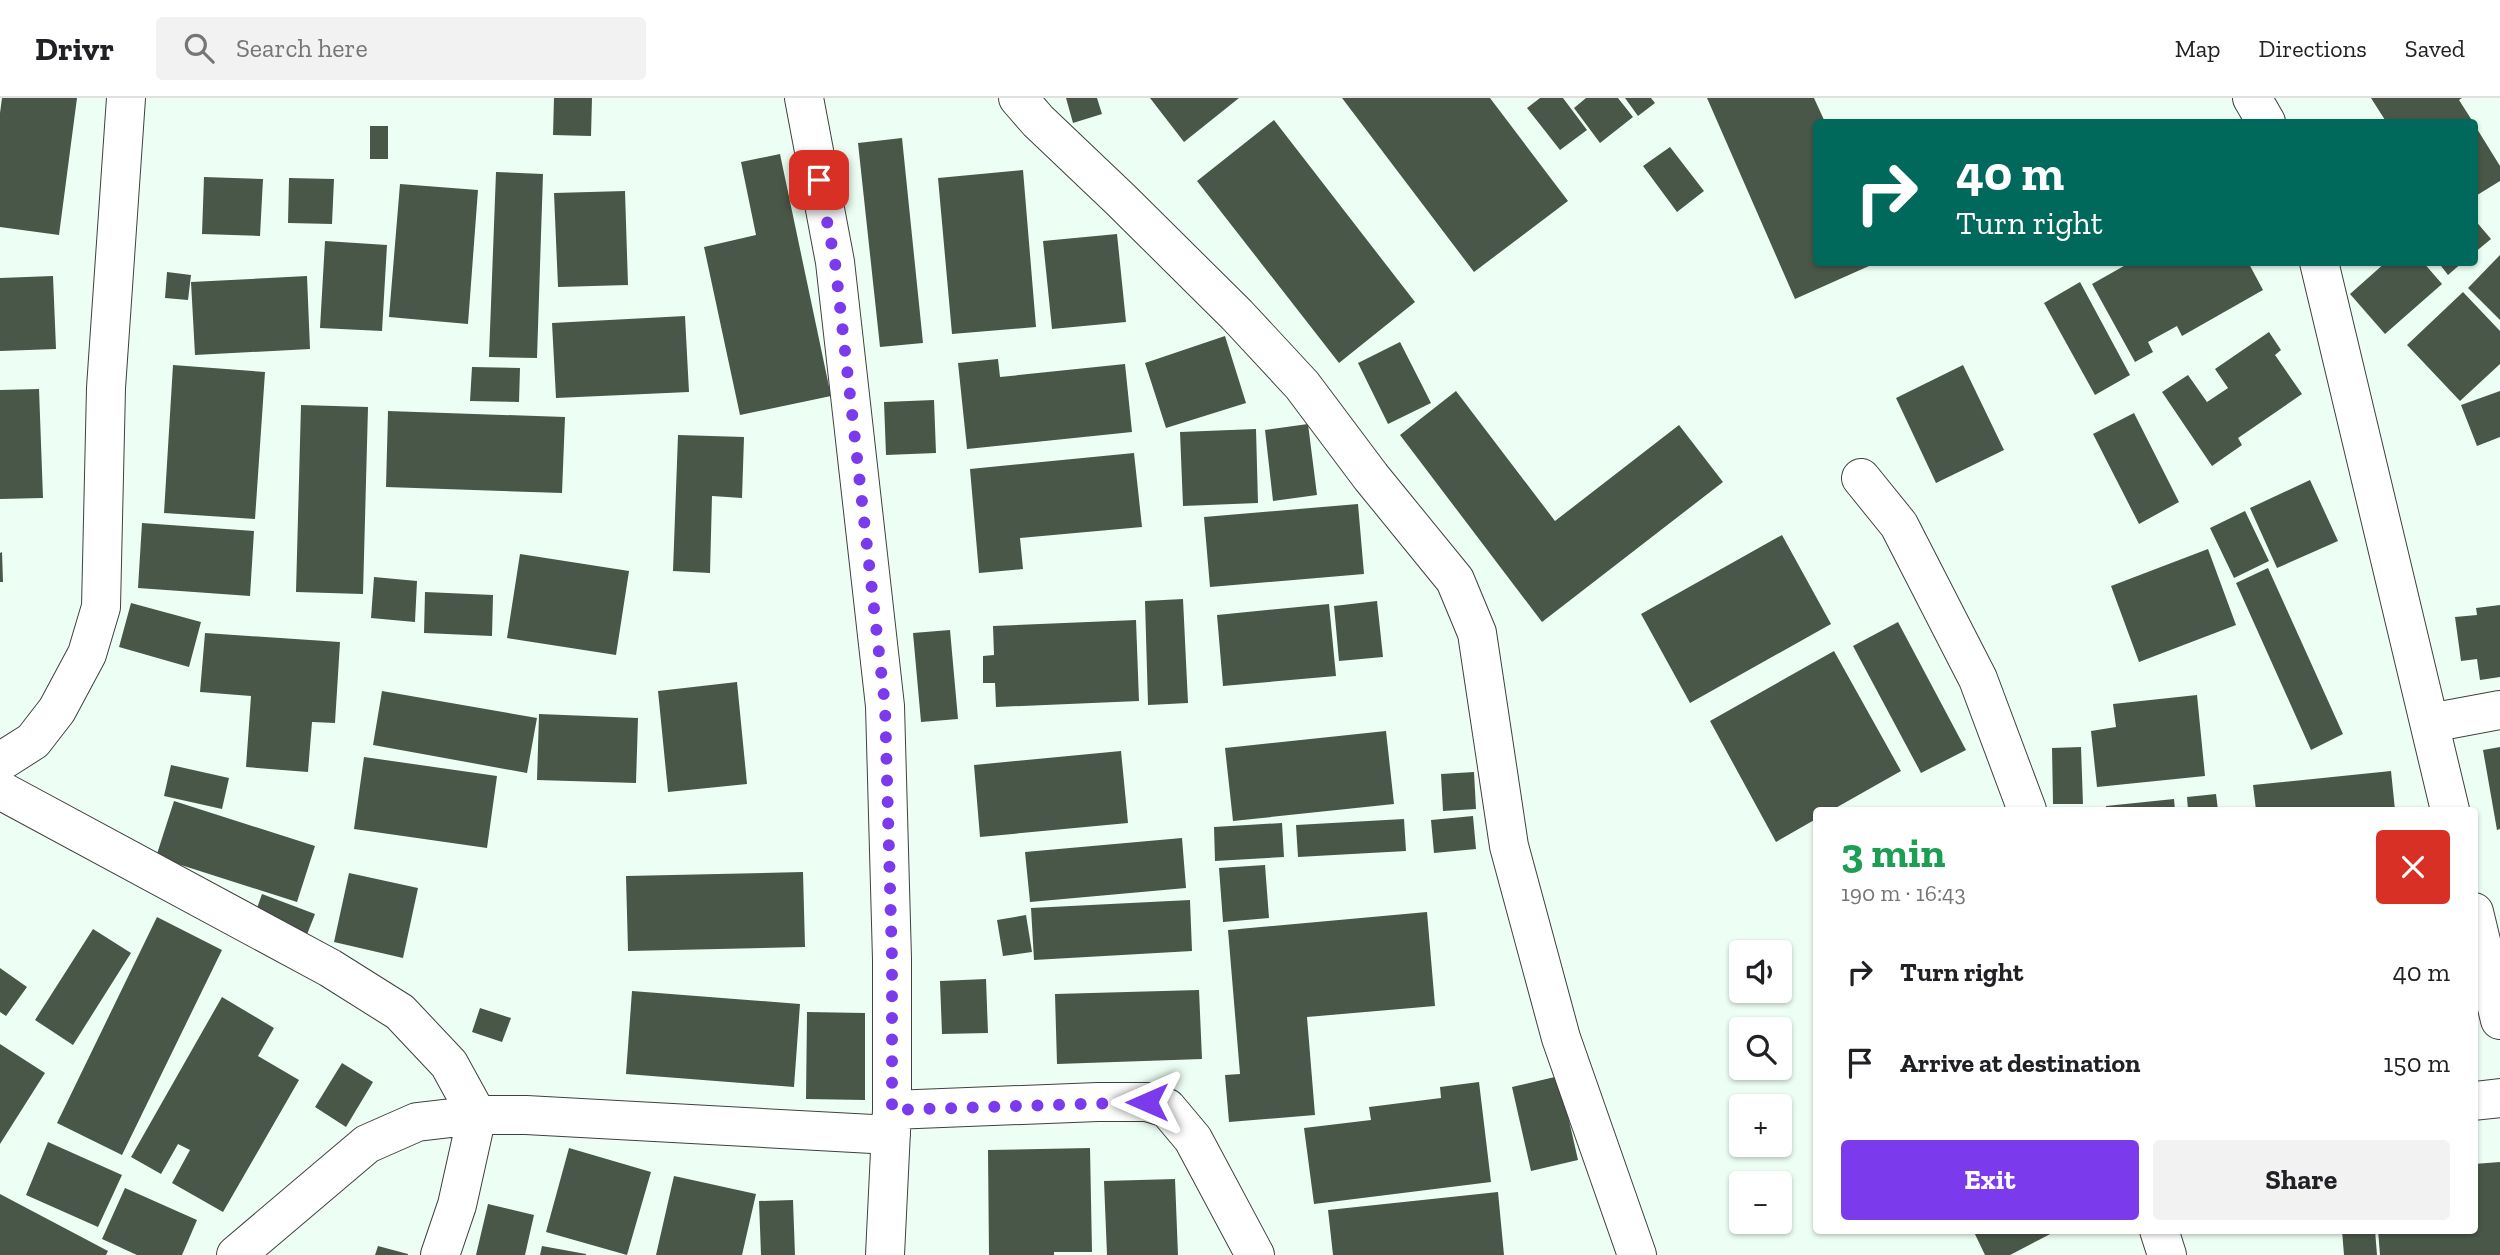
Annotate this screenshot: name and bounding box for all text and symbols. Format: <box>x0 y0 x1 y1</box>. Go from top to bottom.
search box <box>156 17 646 80</box>
text: Drivr <box>35 29 114 68</box>
icon: search <box>180 29 218 67</box>
text: Search here <box>236 32 368 64</box>
text: Map <box>2175 34 2221 63</box>
text: Directions <box>2259 34 2367 63</box>
text: Saved <box>2405 34 2465 63</box>
text: 40 m <box>1956 144 2064 203</box>
icon: right <box>1841 147 1932 238</box>
pin <box>789 150 849 210</box>
icon: arrive <box>800 161 838 199</box>
text: Turn right <box>1956 204 2103 242</box>
text: 3 min <box>1841 827 1946 878</box>
button: close <box>2376 830 2450 904</box>
text: 190 m · 16:43 <box>1841 879 1966 907</box>
map controls <box>1729 940 1792 1234</box>
button: sound <box>1729 940 1792 1003</box>
icon: right <box>1841 953 1879 991</box>
text: Turn right <box>1900 956 2023 988</box>
text: 40 m <box>2393 956 2450 988</box>
button: search <box>1729 1017 1792 1080</box>
icon: arrive <box>1841 1044 1879 1082</box>
text: Arrive at destination <box>1900 1047 2140 1079</box>
text: 150 m <box>2383 1047 2450 1079</box>
position arrow <box>1110 1065 1184 1139</box>
button: + <box>1729 1094 1792 1157</box>
button: Exit <box>1841 1140 2139 1220</box>
button: Share <box>2153 1140 2450 1220</box>
button: − <box>1729 1171 1792 1234</box>

